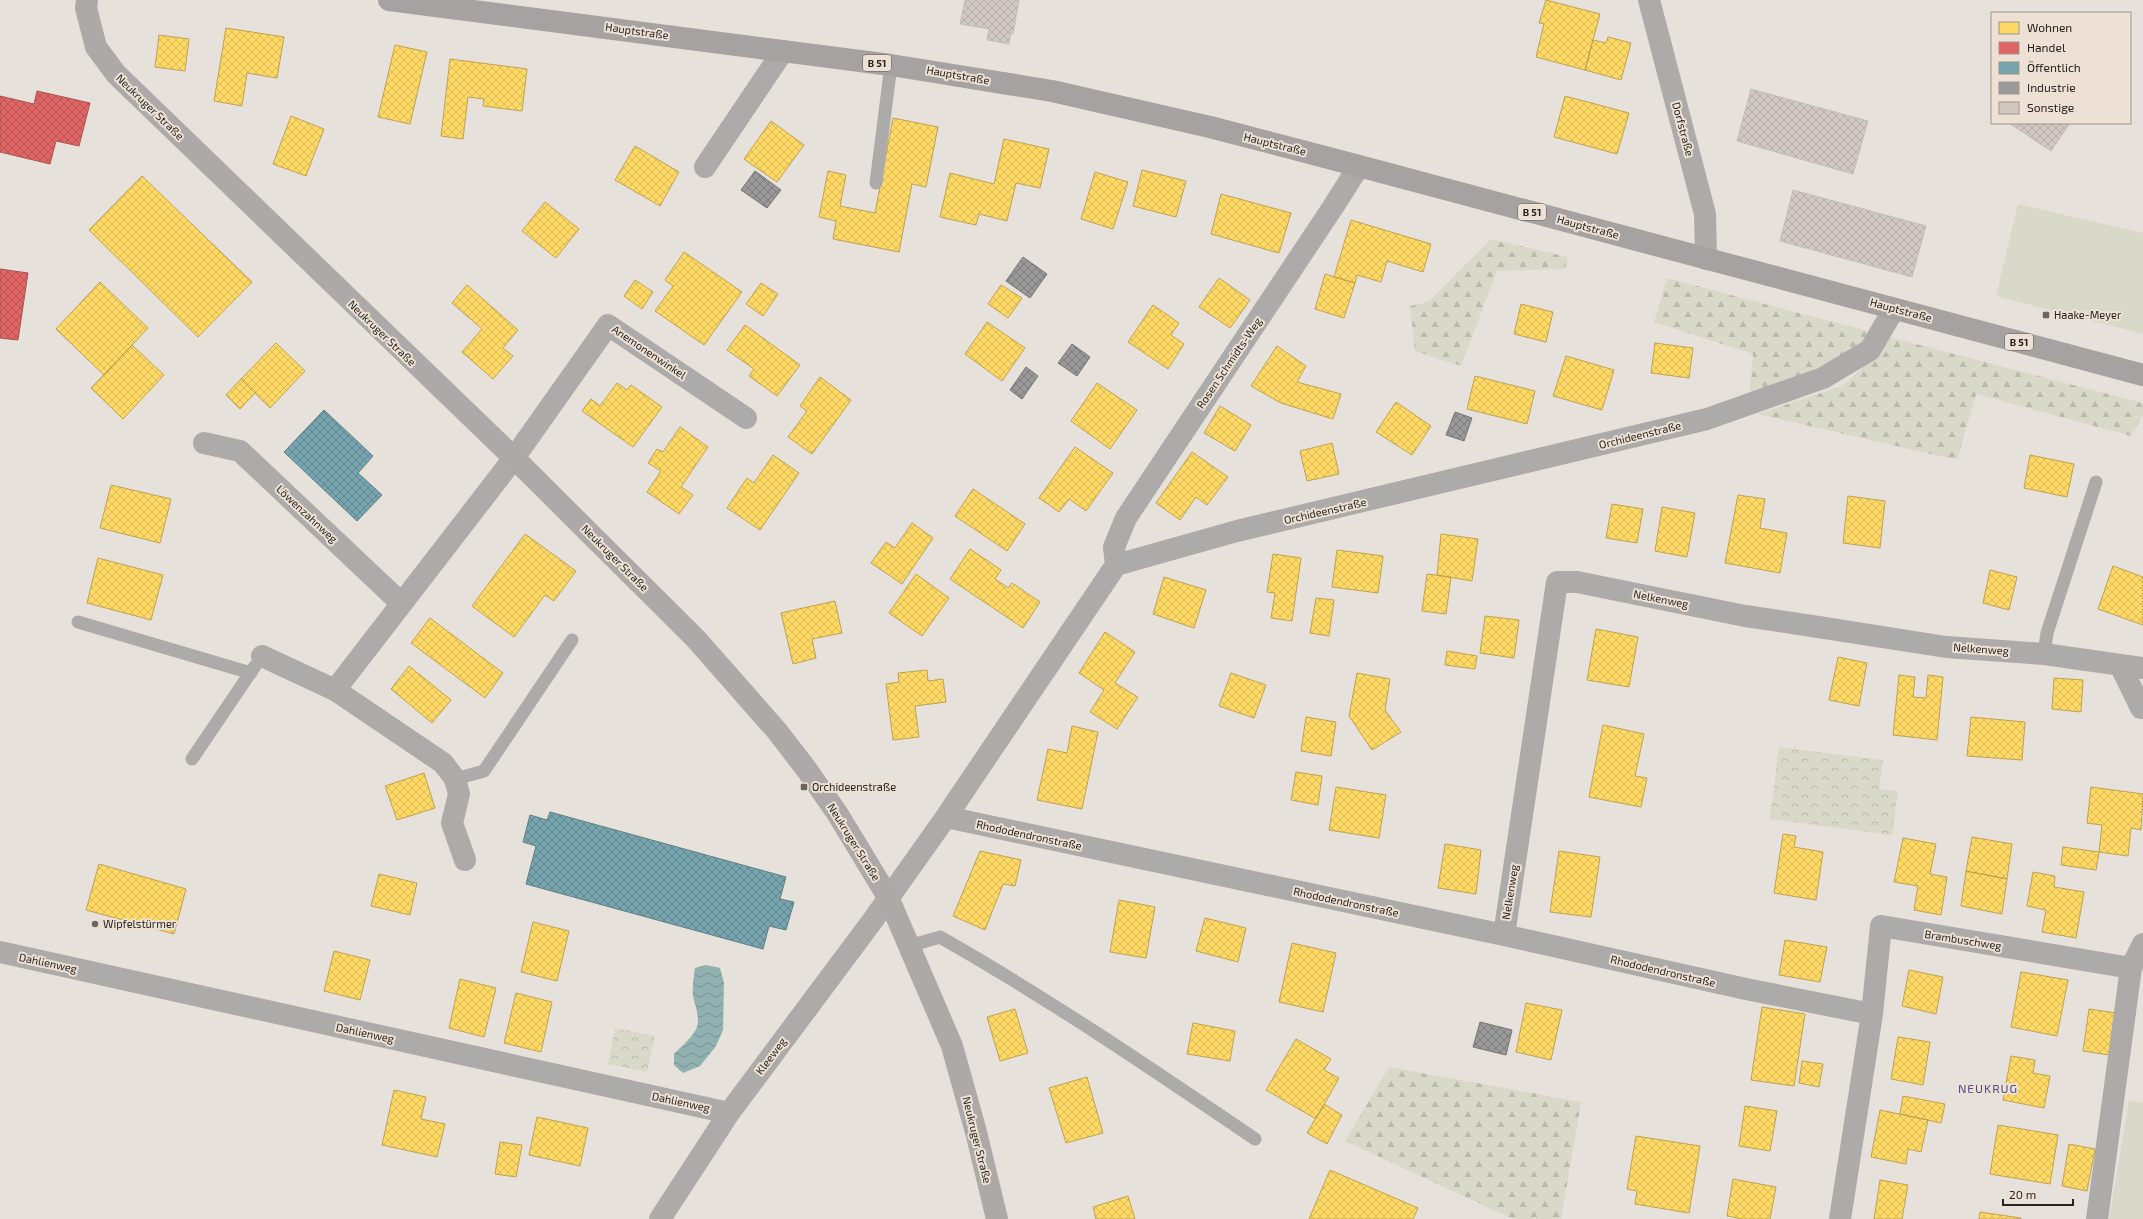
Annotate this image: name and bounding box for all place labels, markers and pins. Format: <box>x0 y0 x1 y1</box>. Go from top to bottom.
place label: Haake-Meyer <box>2054 308 2122 321</box>
marker: Haake-Meyer <box>2041 310 2051 320</box>
place label: Orchideenstraße <box>812 780 896 793</box>
marker: Orchideenstraße <box>799 782 809 792</box>
place label: Wipfelstürmer <box>103 917 177 930</box>
marker: Wipfelstürmer <box>90 919 100 929</box>

